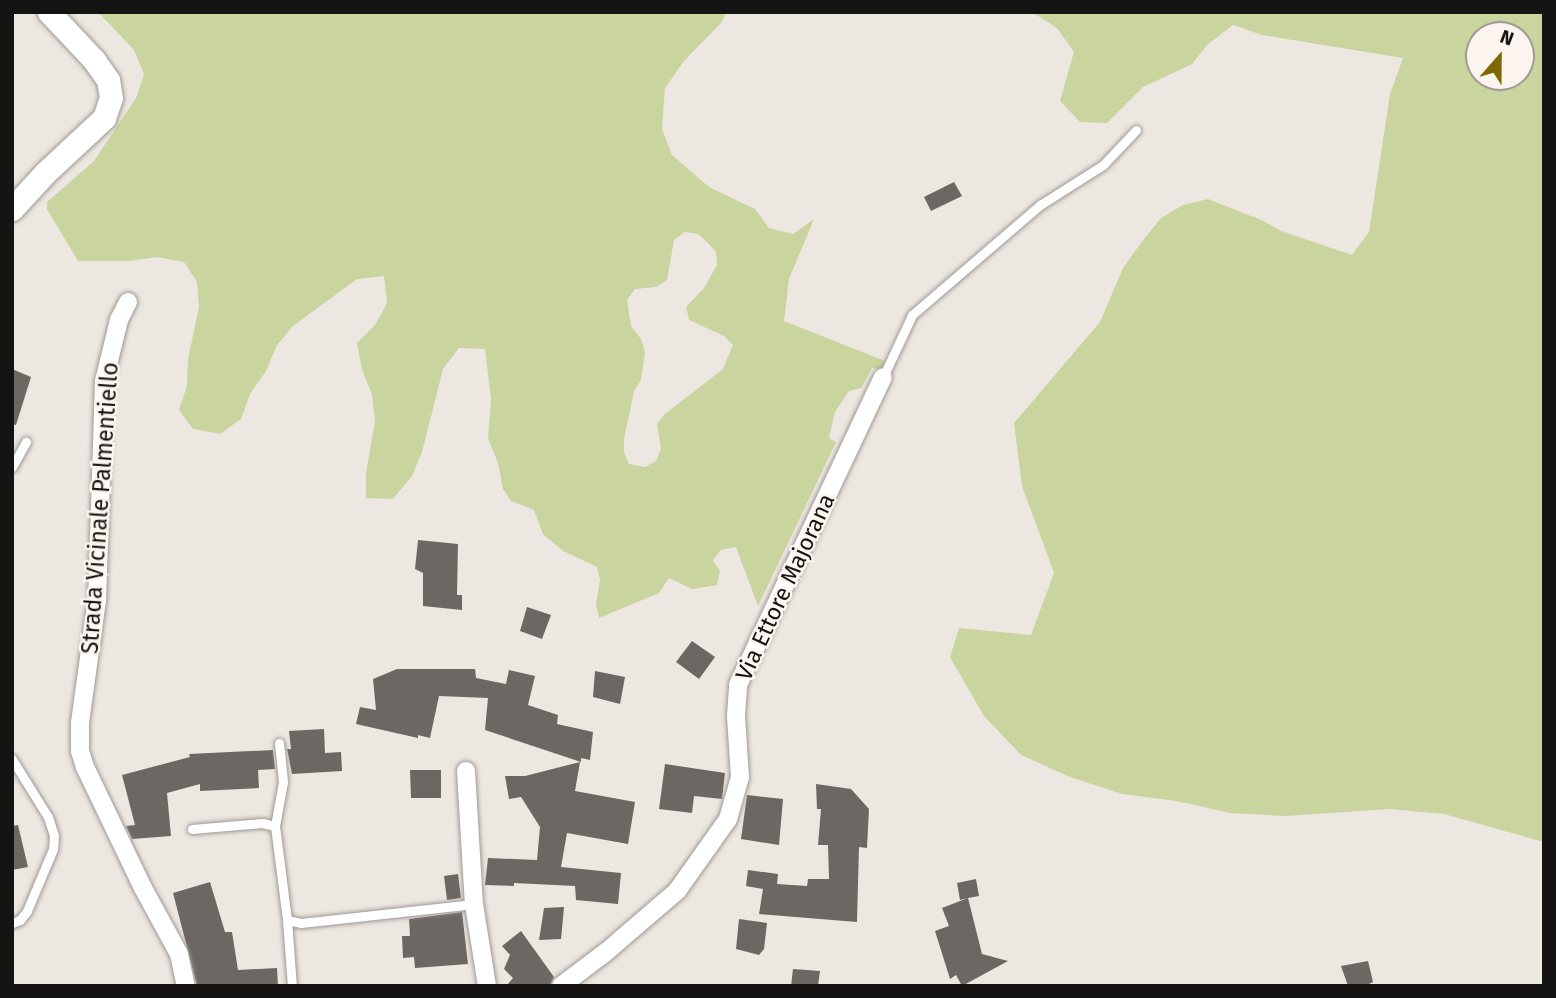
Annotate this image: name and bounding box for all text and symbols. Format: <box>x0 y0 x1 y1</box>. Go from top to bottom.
north arrow <box>1465 21 1535 91</box>
text: N <box>1497 25 1517 51</box>
street label: Strada Vicinale Palmentiello <box>76 361 124 655</box>
street label: Via Ettore Majorana <box>730 489 840 685</box>

